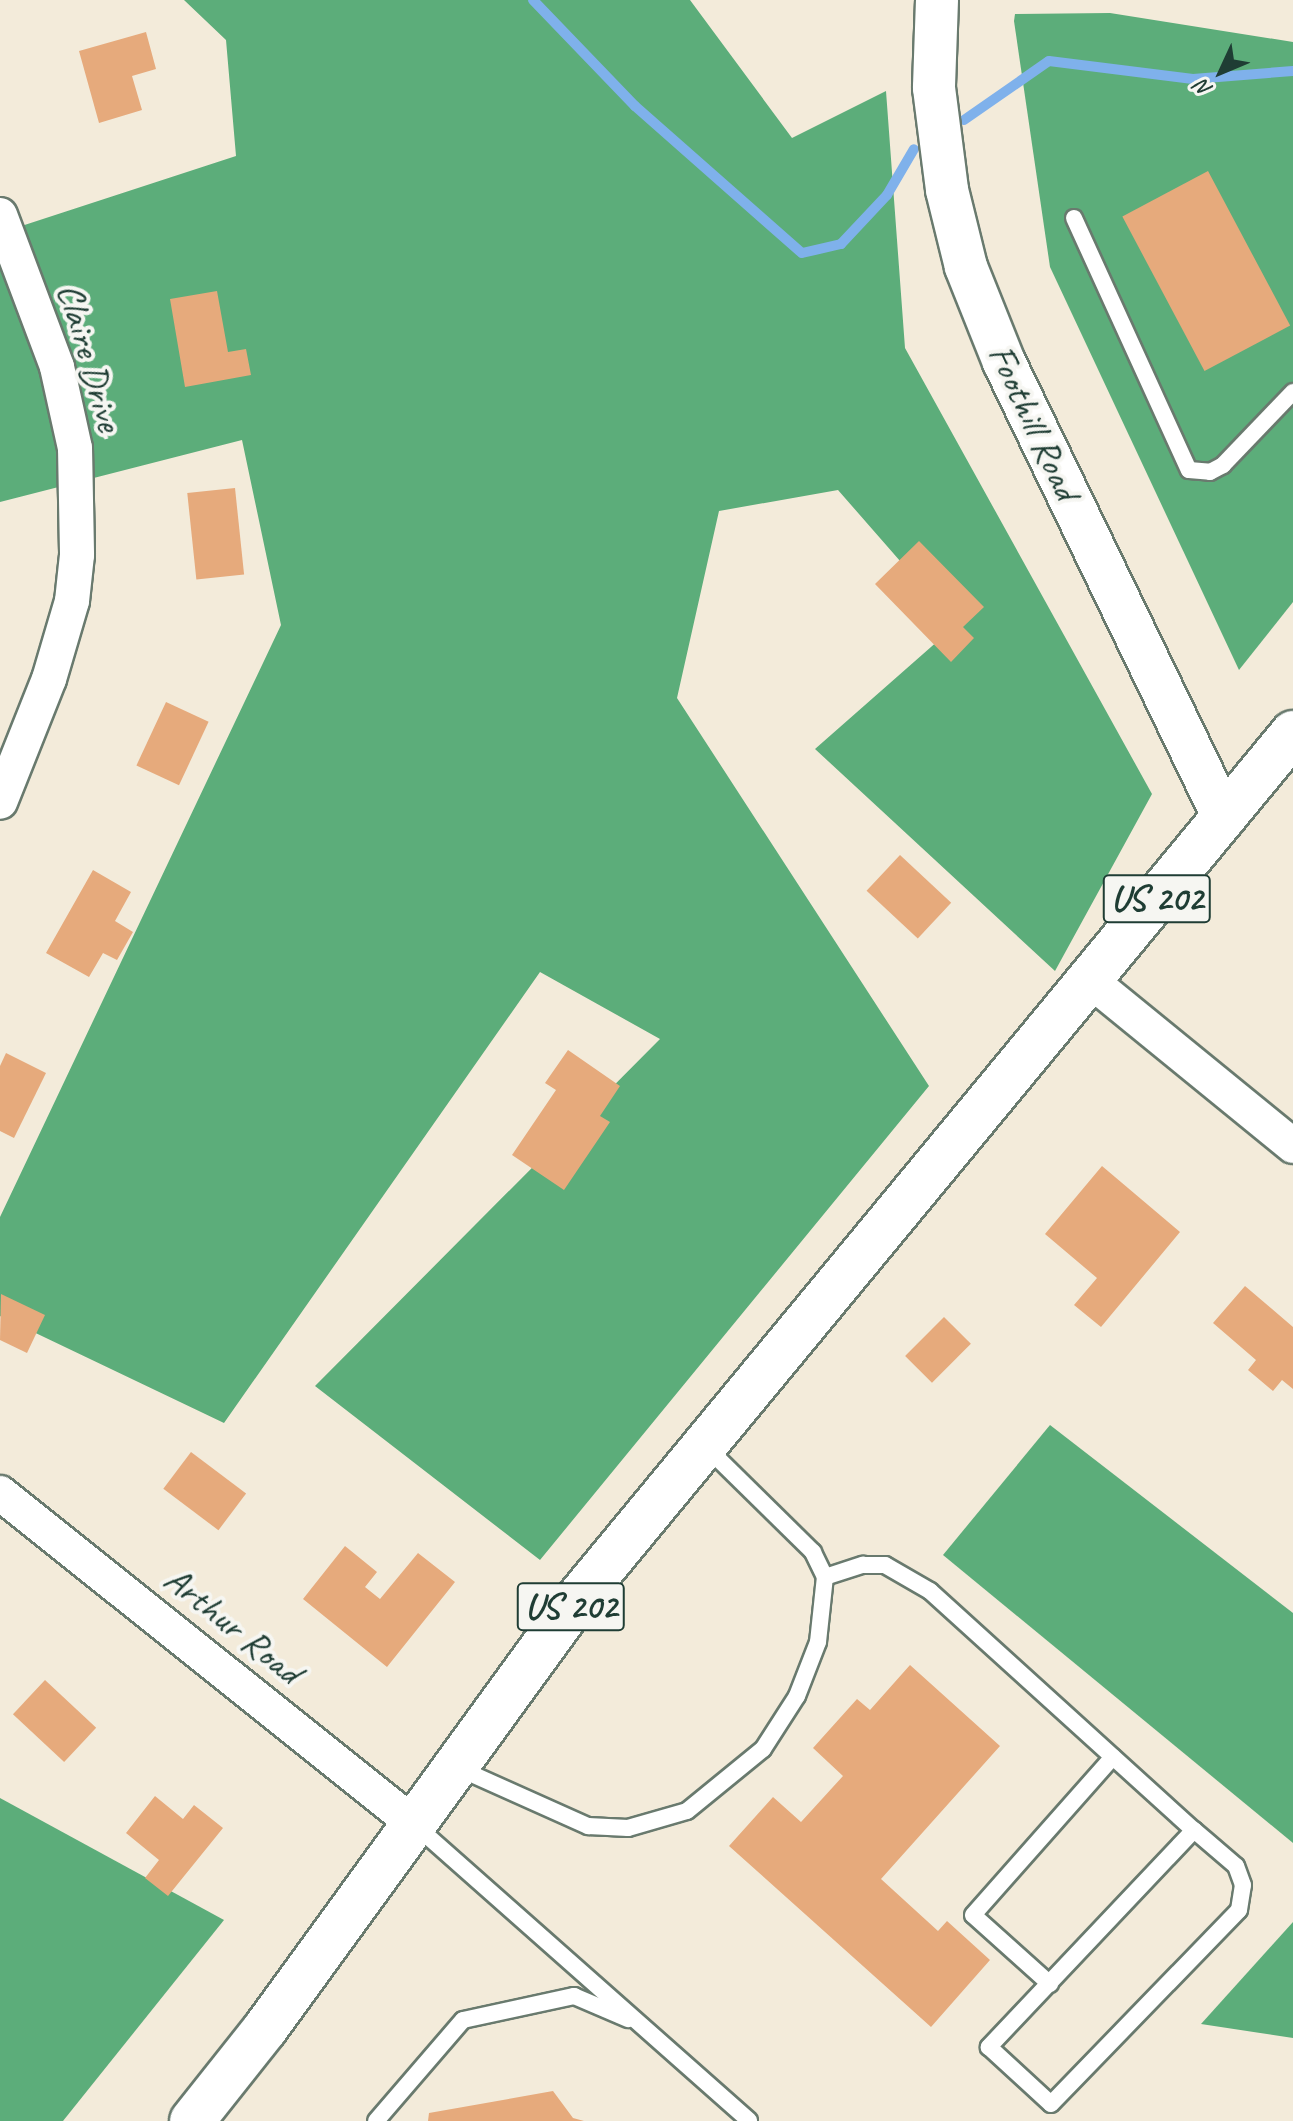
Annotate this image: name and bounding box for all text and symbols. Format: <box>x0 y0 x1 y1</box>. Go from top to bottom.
north arrow <box>1181 32 1261 112</box>
text: N <box>1189 74 1219 103</box>
street label: Claire Drive <box>47 278 133 436</box>
street label: Foothill Road <box>978 337 1090 507</box>
road number: US 202 <box>1101 867 1213 931</box>
street label: Arthur Road <box>155 1556 311 1694</box>
road number: US 202 <box>515 1575 627 1639</box>

